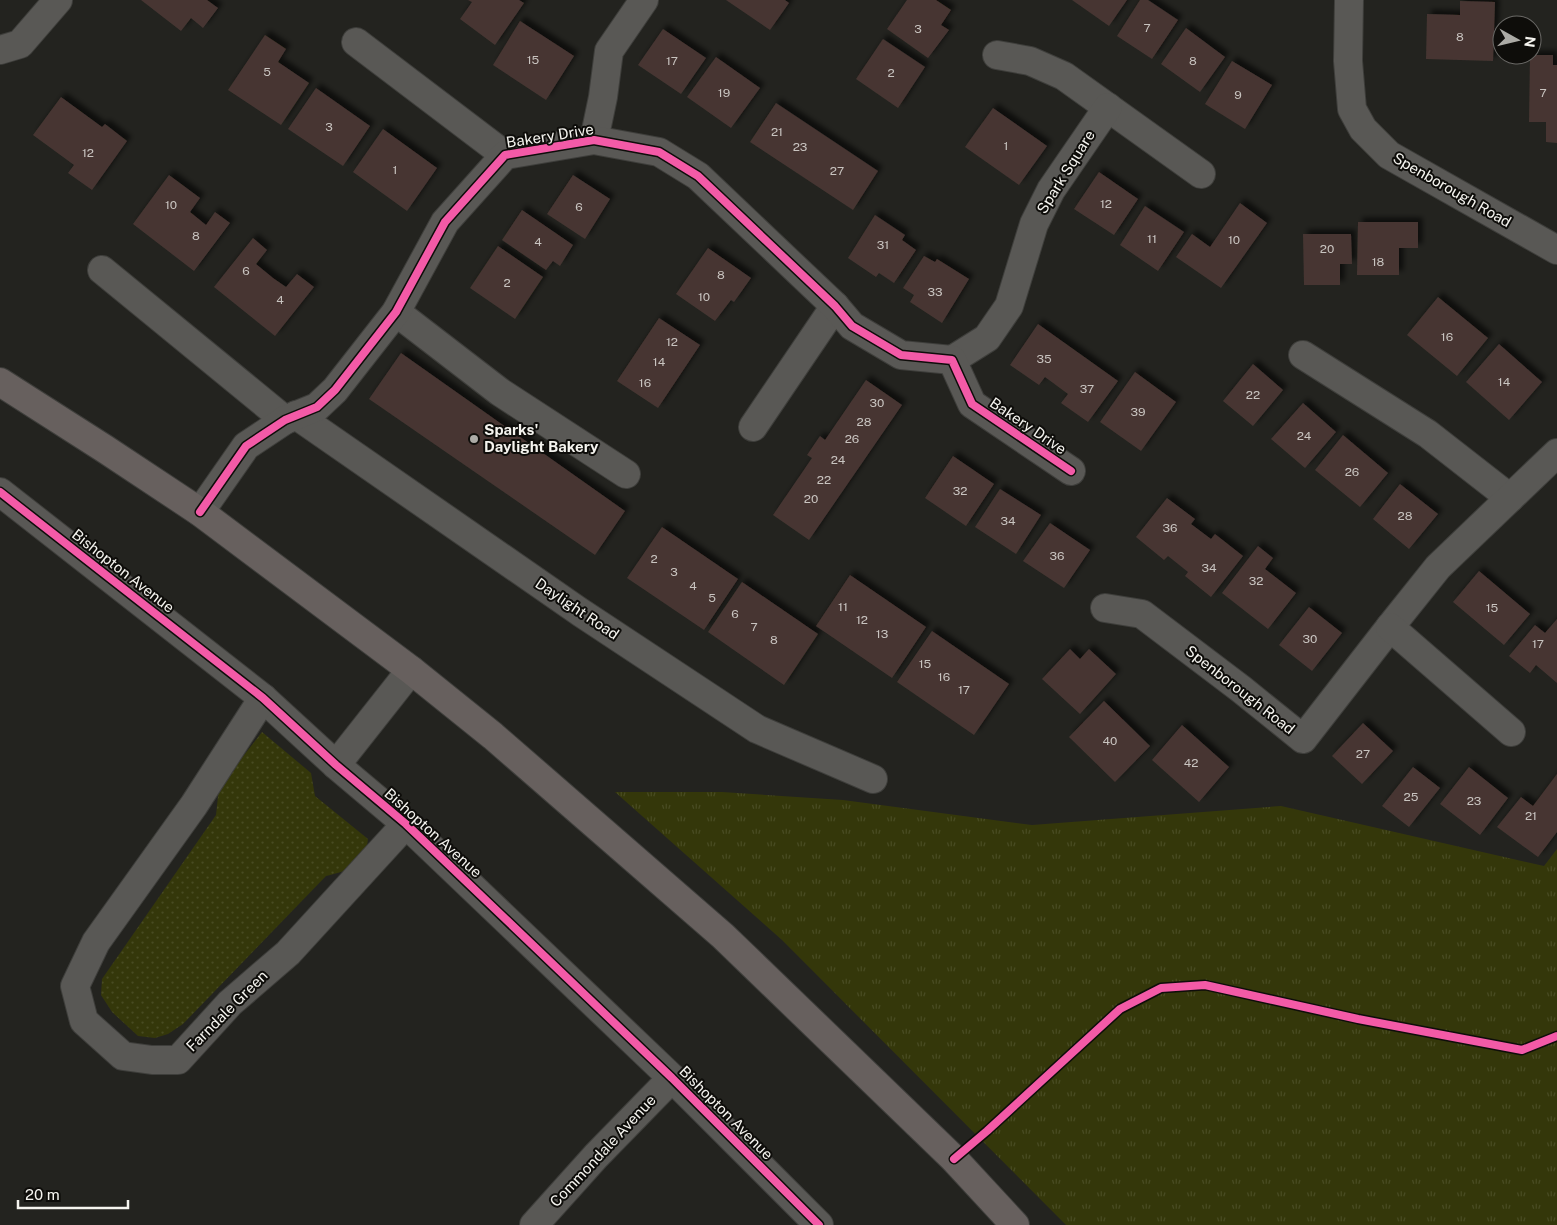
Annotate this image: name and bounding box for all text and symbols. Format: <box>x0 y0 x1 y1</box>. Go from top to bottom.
north arrow <box>1492 15 1542 65</box>
house number: 7 <box>1143 21 1151 35</box>
house number: 3 <box>914 22 922 36</box>
house number: 8 <box>1456 30 1464 44</box>
text: N <box>1521 35 1539 48</box>
house number: 15 <box>527 53 540 67</box>
house number: 17 <box>666 54 678 68</box>
house number: 8 <box>1189 54 1197 68</box>
house number: 5 <box>263 65 271 79</box>
house number: 2 <box>887 66 895 80</box>
house number: 19 <box>718 86 730 100</box>
house number: 7 <box>1539 86 1547 100</box>
house number: 9 <box>1234 88 1242 102</box>
house number: 3 <box>325 120 333 134</box>
street label: Bakery Drive <box>505 120 595 151</box>
house number: 21 <box>771 125 783 139</box>
street label: Spark Square <box>1033 127 1098 217</box>
house number: 1 <box>1004 139 1008 153</box>
house number: 23 <box>793 140 807 154</box>
house number: 12 <box>82 146 94 160</box>
street label: Spenborough Road <box>1390 149 1514 230</box>
house number: 1 <box>393 163 397 177</box>
house number: 27 <box>830 164 844 178</box>
house number: 12 <box>1100 197 1112 211</box>
house number: 10 <box>165 198 177 212</box>
house number: 6 <box>575 200 583 214</box>
house number: 8 <box>192 229 200 243</box>
house number: 11 <box>1147 232 1157 246</box>
house number: 10 <box>1228 233 1240 247</box>
house number: 4 <box>534 235 542 249</box>
house number: 31 <box>877 238 889 252</box>
house number: 20 <box>1320 242 1334 256</box>
house number: 18 <box>1372 255 1385 269</box>
house number: 6 <box>242 264 250 278</box>
house number: 8 <box>717 268 725 282</box>
house number: 2 <box>503 276 511 290</box>
house number: 33 <box>927 285 943 299</box>
house number: 10 <box>698 290 710 304</box>
house number: 4 <box>276 293 284 307</box>
house number: 16 <box>1441 330 1453 344</box>
house number: 12 <box>666 335 678 349</box>
house number: 35 <box>1036 352 1052 366</box>
house number: 14 <box>653 355 666 369</box>
house number: 14 <box>1498 375 1511 389</box>
house number: 16 <box>639 376 651 390</box>
house number: 37 <box>1080 382 1094 396</box>
house number: 22 <box>1246 388 1260 402</box>
street label: Bakery Drive <box>987 394 1070 457</box>
house number: 30 <box>870 396 884 410</box>
house number: 39 <box>1131 405 1145 419</box>
house number: 28 <box>857 415 872 429</box>
place label: Sparks' Daylight Bakery <box>484 421 599 455</box>
house number: 24 <box>1297 429 1312 443</box>
house number: 26 <box>845 432 859 446</box>
marker: Sparks' Daylight Bakery <box>468 433 480 445</box>
house number: 24 <box>831 453 846 467</box>
house number: 26 <box>1345 465 1359 479</box>
house number: 22 <box>817 473 831 487</box>
house number: 32 <box>953 484 967 498</box>
house number: 20 <box>804 492 818 506</box>
house number: 28 <box>1398 509 1413 523</box>
house number: 34 <box>1000 514 1016 528</box>
house number: 36 <box>1163 521 1177 535</box>
street label: Bishopton Avenue <box>69 525 178 616</box>
house number: 36 <box>1050 549 1064 563</box>
house number: 2 <box>650 552 658 566</box>
house number: 34 <box>1201 561 1217 575</box>
house number: 3 <box>670 565 678 579</box>
street label: Daylight Road <box>532 574 622 643</box>
house number: 32 <box>1249 574 1263 588</box>
house number: 4 <box>689 579 697 593</box>
house number: 5 <box>708 591 716 605</box>
house number: 11 <box>838 600 848 614</box>
house number: 15 <box>1486 601 1499 615</box>
house number: 6 <box>731 607 739 621</box>
house number: 12 <box>856 613 868 627</box>
house number: 7 <box>750 620 758 634</box>
house number: 13 <box>876 627 888 641</box>
house number: 30 <box>1303 632 1317 646</box>
house number: 8 <box>770 633 778 647</box>
house number: 17 <box>1532 637 1544 651</box>
street label: Spenborough Road <box>1182 642 1298 737</box>
house number: 15 <box>919 657 932 671</box>
house number: 16 <box>938 670 950 684</box>
house number: 17 <box>958 683 970 697</box>
house number: 40 <box>1103 734 1117 748</box>
house number: 27 <box>1356 747 1370 761</box>
house number: 42 <box>1184 756 1198 770</box>
street label: Bishopton Avenue <box>381 784 485 881</box>
house number: 25 <box>1404 790 1419 804</box>
house number: 23 <box>1467 794 1481 808</box>
house number: 21 <box>1525 809 1537 823</box>
street label: Farndale Green <box>183 967 271 1055</box>
street label: Bishopton Avenue <box>676 1062 777 1163</box>
street label: Commondale Avenue <box>546 1091 659 1210</box>
scale bar <box>18 1178 128 1210</box>
text: 20 m <box>25 1186 60 1203</box>

